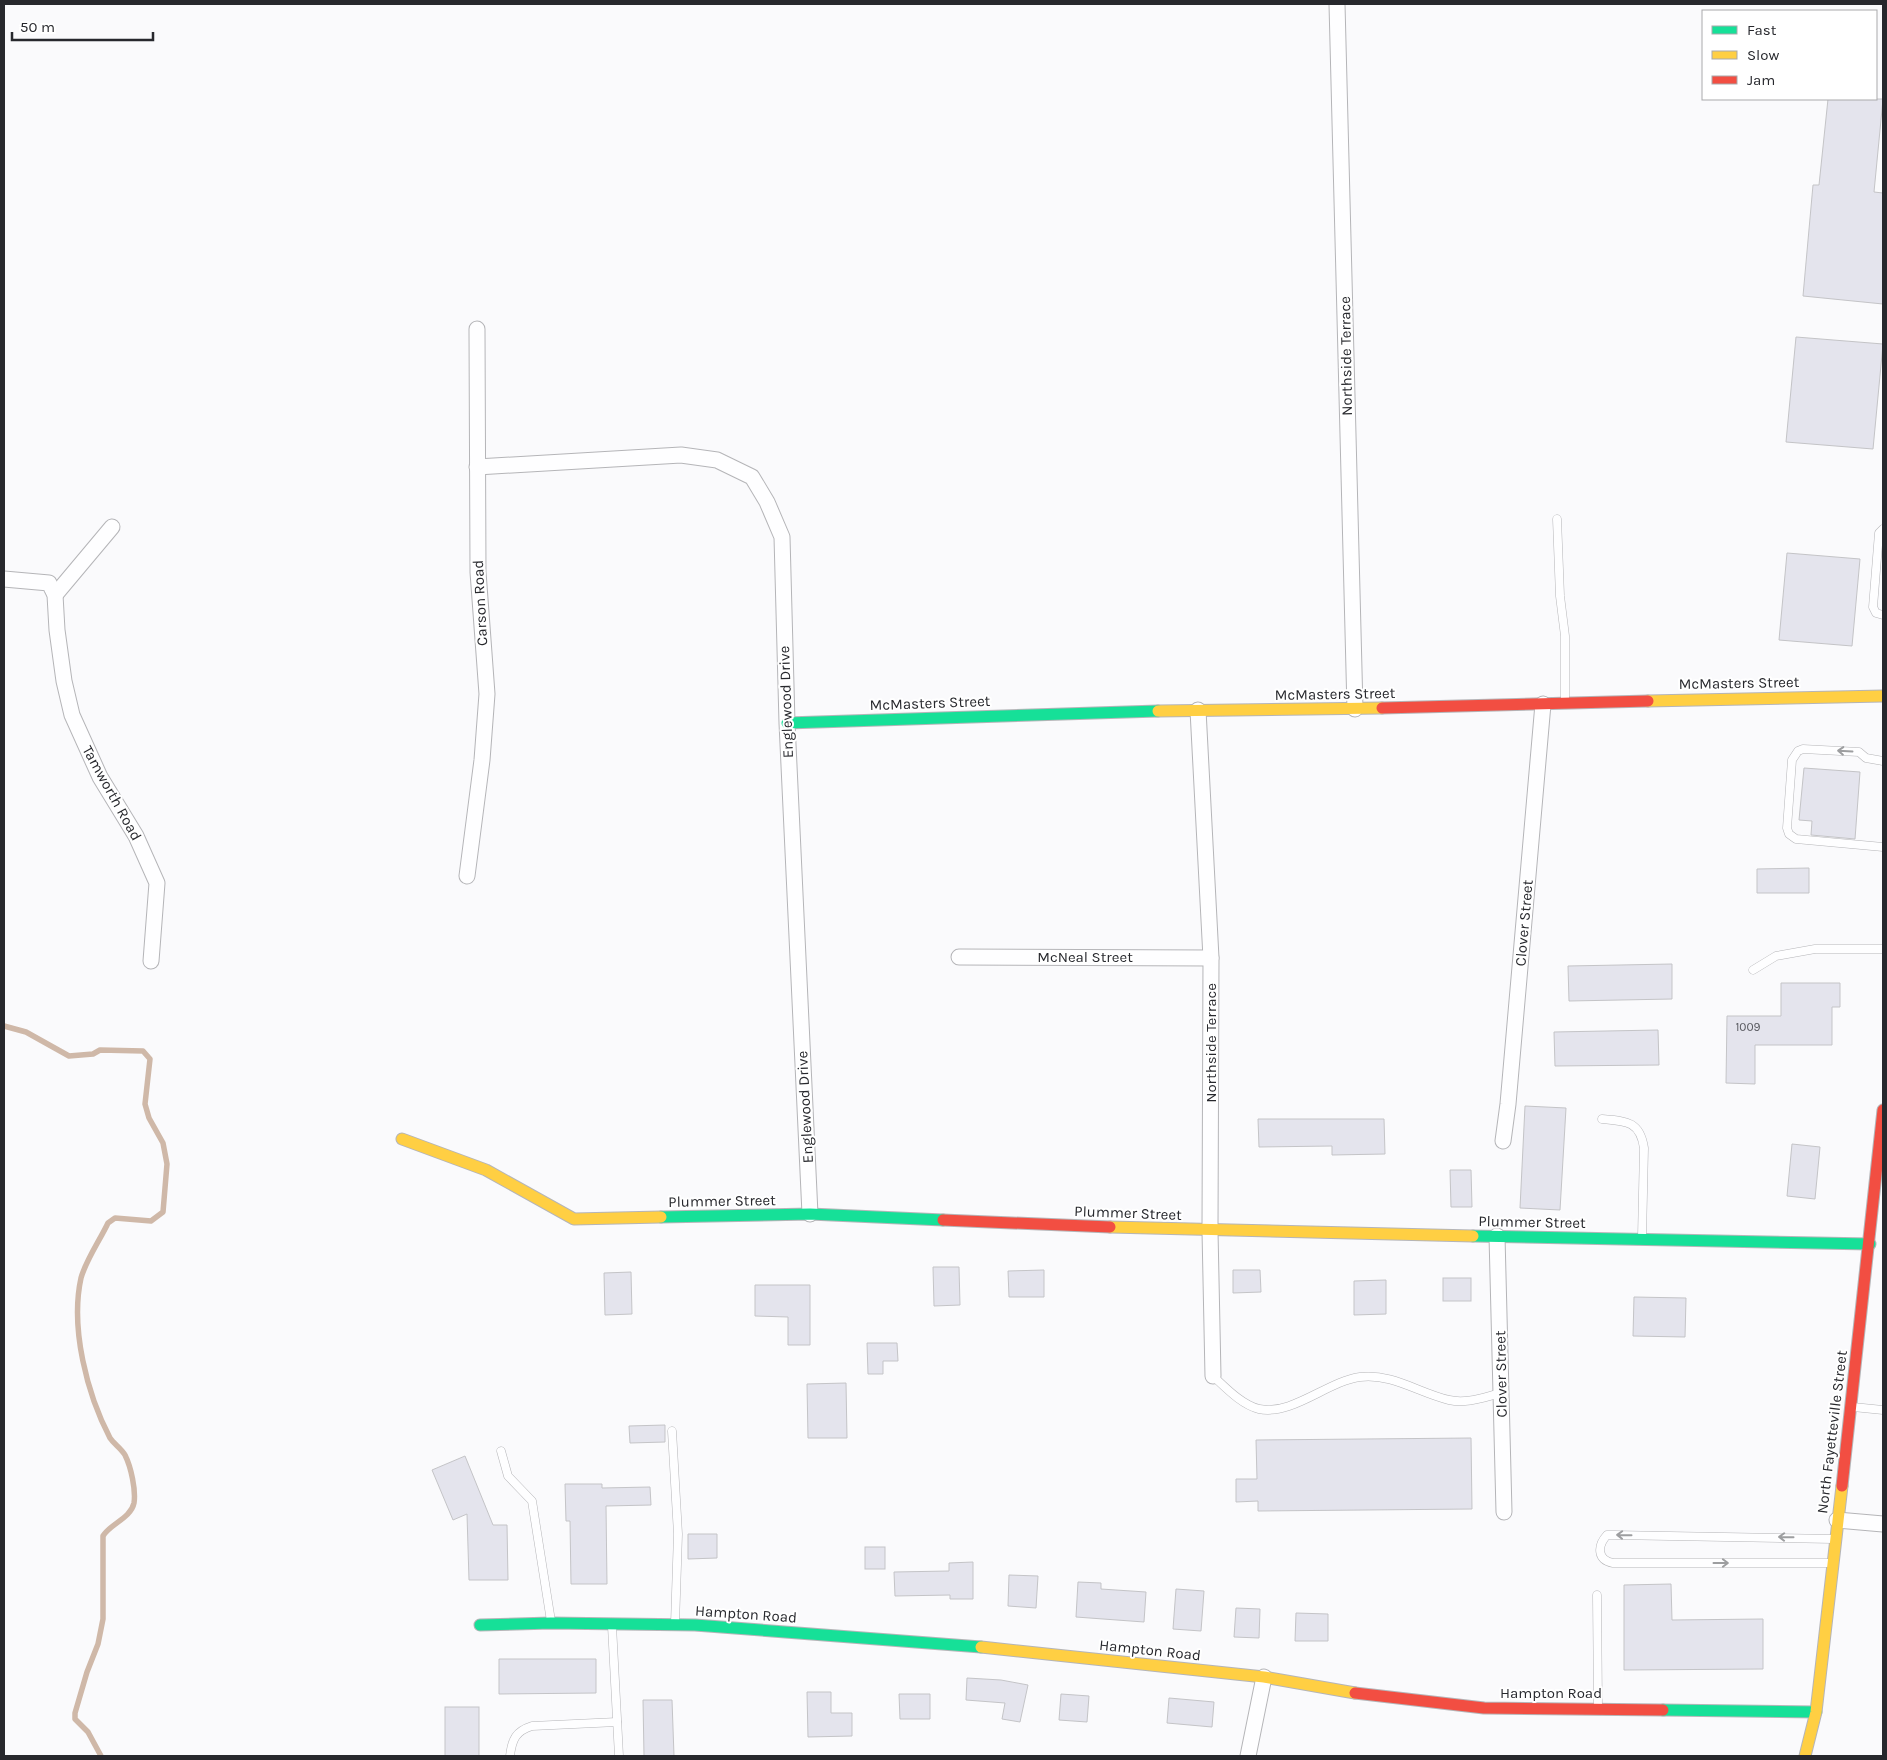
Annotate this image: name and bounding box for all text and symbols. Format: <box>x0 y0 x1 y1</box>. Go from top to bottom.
scale bar <box>12 10 154 42</box>
legend <box>1702 10 1877 100</box>
text: 50 m <box>20 18 55 36</box>
text: Fast <box>1747 21 1777 39</box>
text: Slow <box>1747 46 1779 64</box>
text: Jam <box>1747 71 1775 89</box>
street label: Northside Terrace <box>1336 296 1356 416</box>
street label: Carson Road <box>469 560 491 646</box>
street label: Englewood Drive <box>775 645 797 759</box>
street label: McMasters Street <box>1679 673 1800 693</box>
street label: McMasters Street <box>1275 684 1396 704</box>
street label: McMasters Street <box>869 692 991 714</box>
street label: Tamworth Road <box>78 742 146 844</box>
one-way arrow <box>1837 747 1853 756</box>
street label: Clover Street <box>1511 879 1537 967</box>
street label: McNeal Street <box>1037 948 1133 966</box>
street label: Northside Terrace <box>1202 983 1220 1103</box>
house number: 1009 <box>1735 1020 1761 1034</box>
street label: Englewood Drive <box>793 1050 817 1164</box>
street label: Plummer Street <box>668 1191 776 1211</box>
street label: Plummer Street <box>1074 1202 1182 1224</box>
street label: Plummer Street <box>1478 1212 1586 1232</box>
street label: Clover Street <box>1491 1330 1511 1418</box>
street label: North Fayetteville Street <box>1813 1349 1851 1515</box>
one-way arrow <box>1616 1530 1632 1540</box>
one-way arrow <box>1778 1533 1794 1542</box>
one-way arrow <box>1712 1558 1729 1568</box>
street label: Hampton Road <box>694 1601 798 1627</box>
street label: Hampton Road <box>1098 1636 1202 1664</box>
street label: Hampton Road <box>1500 1684 1602 1702</box>

